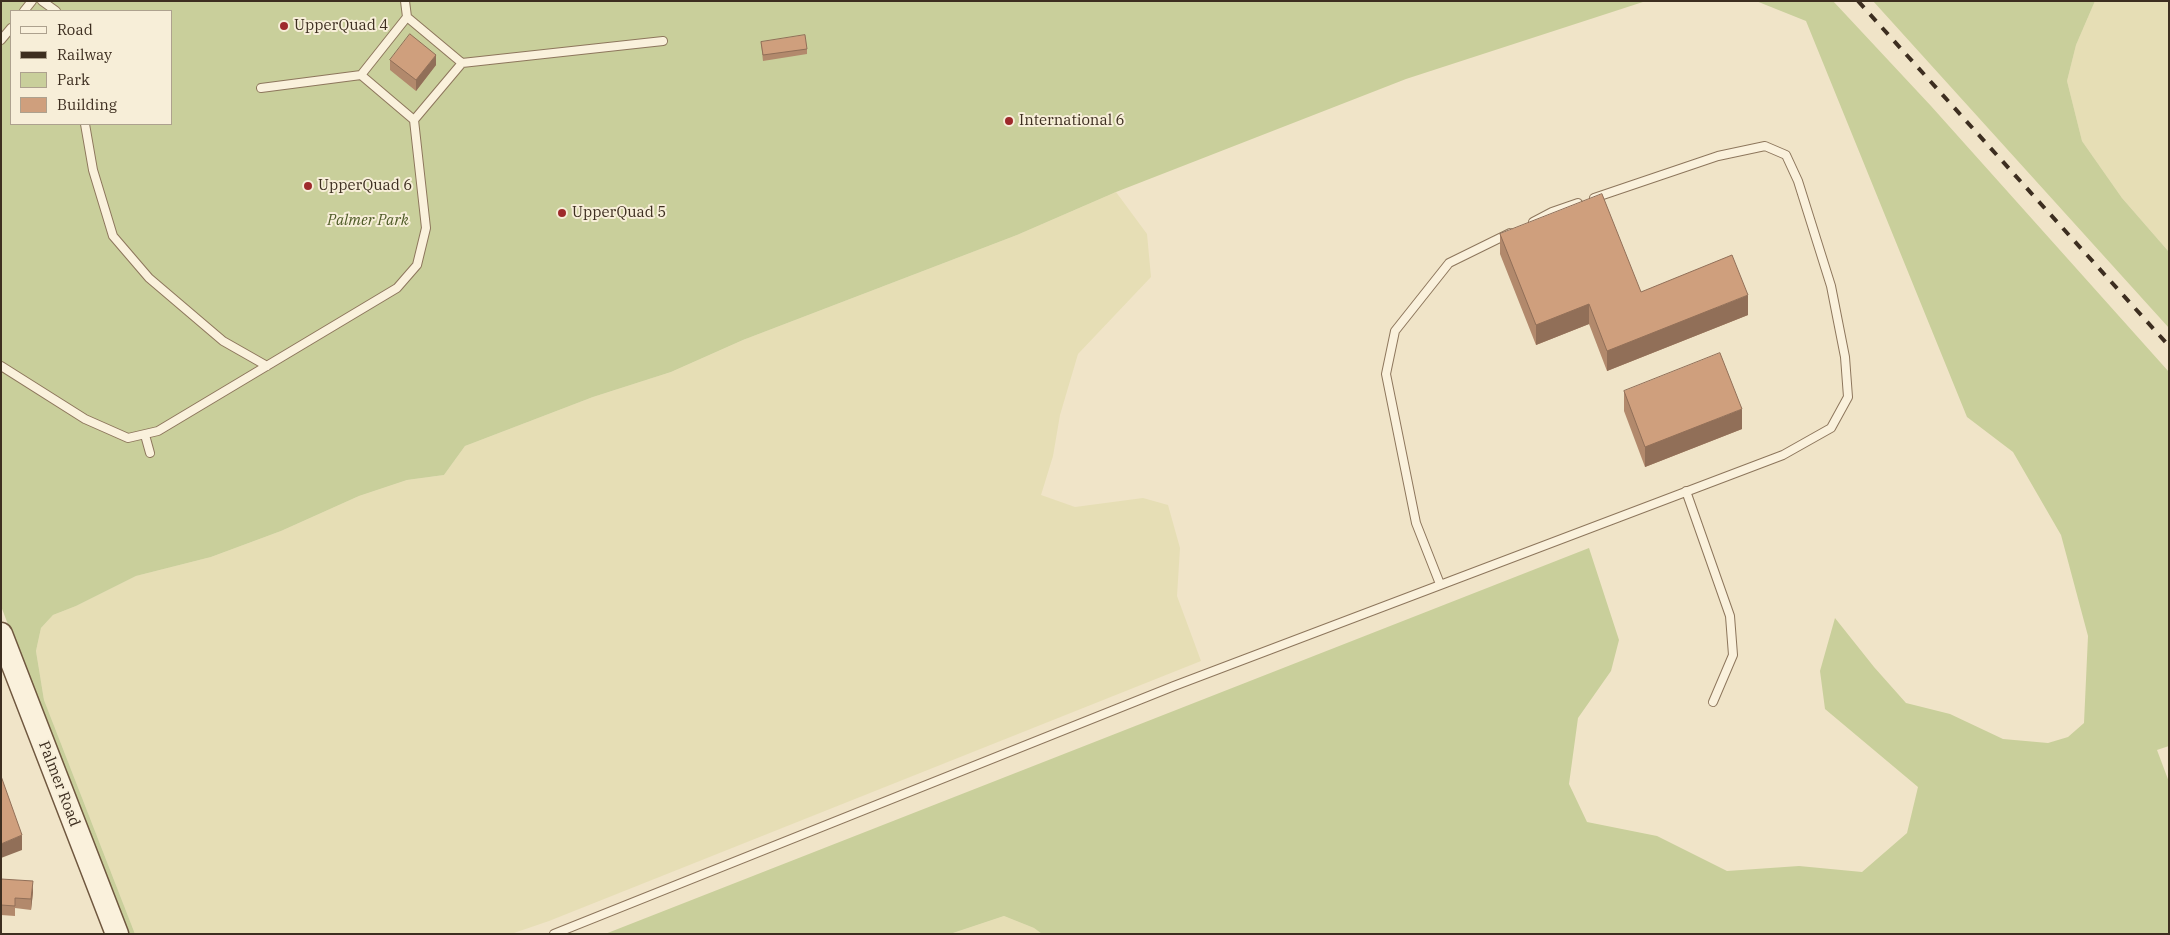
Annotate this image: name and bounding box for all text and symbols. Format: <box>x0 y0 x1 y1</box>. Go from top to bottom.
legend <box>10 10 172 125</box>
place label: UpperQuad 4 <box>294 17 388 35</box>
text: Road <box>57 20 93 39</box>
marker: UpperQuad 4 <box>278 20 290 32</box>
text: Railway <box>57 45 112 64</box>
text: Park <box>57 70 90 89</box>
text: Building <box>57 95 117 114</box>
place label: International 6 <box>1019 112 1125 130</box>
marker: International 6 <box>1003 115 1015 127</box>
place label: UpperQuad 6 <box>318 177 412 195</box>
marker: UpperQuad 6 <box>302 180 314 192</box>
place label: UpperQuad 5 <box>572 204 666 222</box>
marker: UpperQuad 5 <box>556 207 568 219</box>
park label: Palmer Park <box>327 212 409 230</box>
street label: Palmer Road <box>34 739 84 829</box>

